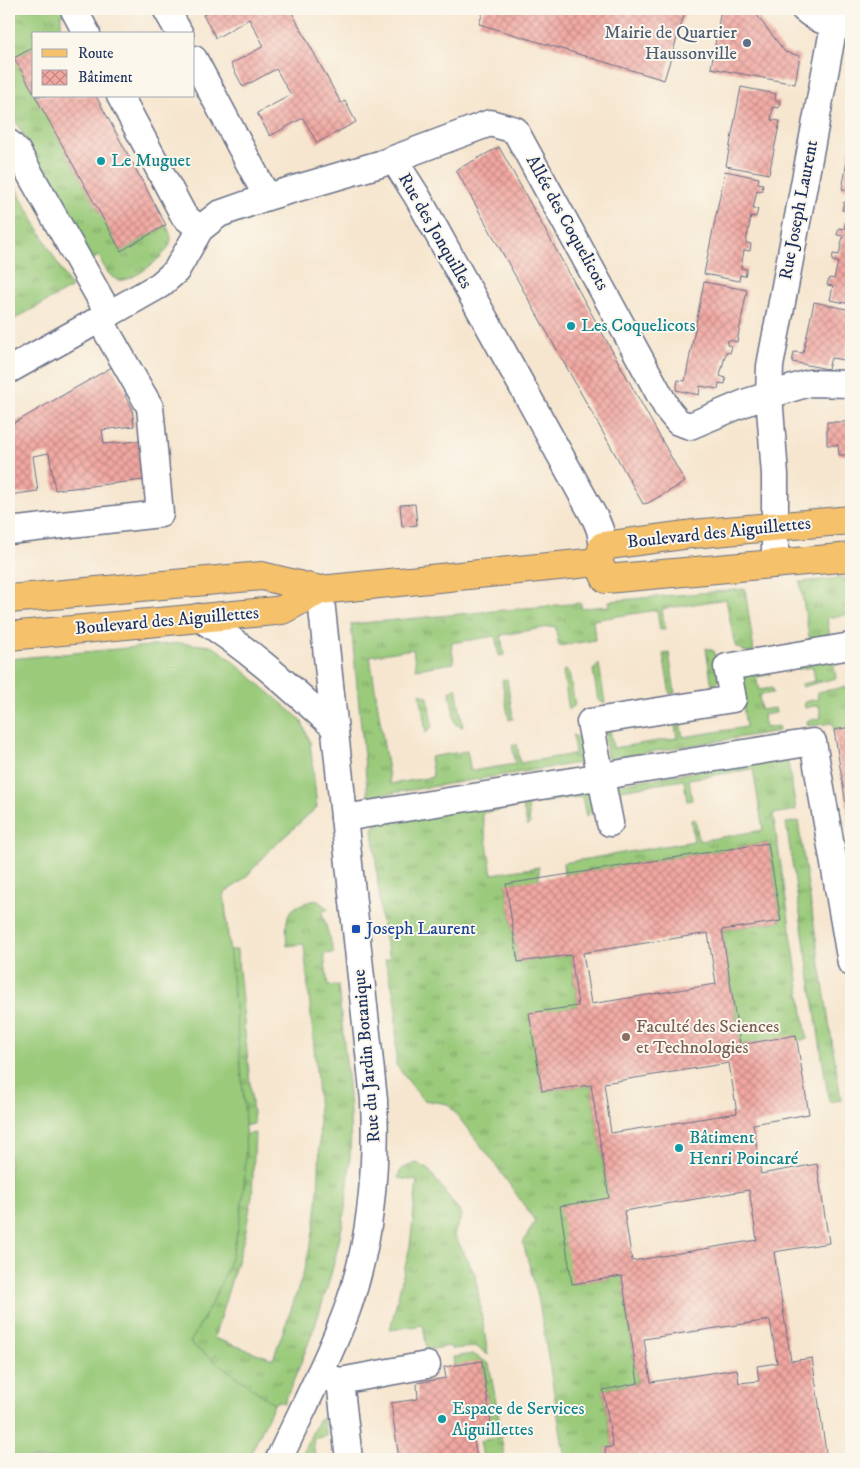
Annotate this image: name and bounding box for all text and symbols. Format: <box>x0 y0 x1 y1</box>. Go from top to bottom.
place label: Mairie de Quartier Haussonville <box>604 22 737 65</box>
legend <box>32 32 195 98</box>
marker: Mairie de Quartier Haussonville <box>741 37 753 49</box>
text: Route <box>78 44 113 63</box>
text: Bâtiment <box>78 68 133 87</box>
street label: Rue Joseph Laurent <box>775 138 823 282</box>
place label: Le Muguet <box>111 150 191 172</box>
street label: Allée des Coquelicots <box>521 151 613 295</box>
marker: Le Muguet <box>95 155 107 167</box>
street label: Rue des Jonquilles <box>393 169 477 293</box>
place label: Les Coquelicots <box>581 315 695 337</box>
marker: Les Coquelicots <box>565 320 577 332</box>
street label: Boulevard des Aiguillettes <box>626 512 812 554</box>
street label: Boulevard des Aiguillettes <box>74 602 260 640</box>
place label: Joseph Laurent <box>364 918 476 940</box>
marker: Joseph Laurent <box>350 923 362 935</box>
street label: Rue du Jardin Botanique <box>348 968 386 1144</box>
place label: Faculté des Sciences et Technologies <box>636 1016 779 1059</box>
marker: Faculté des Sciences et Technologies <box>620 1031 632 1043</box>
place label: Bâtiment Henri Poincaré <box>689 1127 799 1170</box>
marker: Bâtiment Henri Poincaré <box>673 1142 685 1154</box>
place label: Espace de Services Aiguillettes <box>452 1398 584 1441</box>
marker: Espace de Services Aiguillettes <box>436 1413 448 1425</box>

